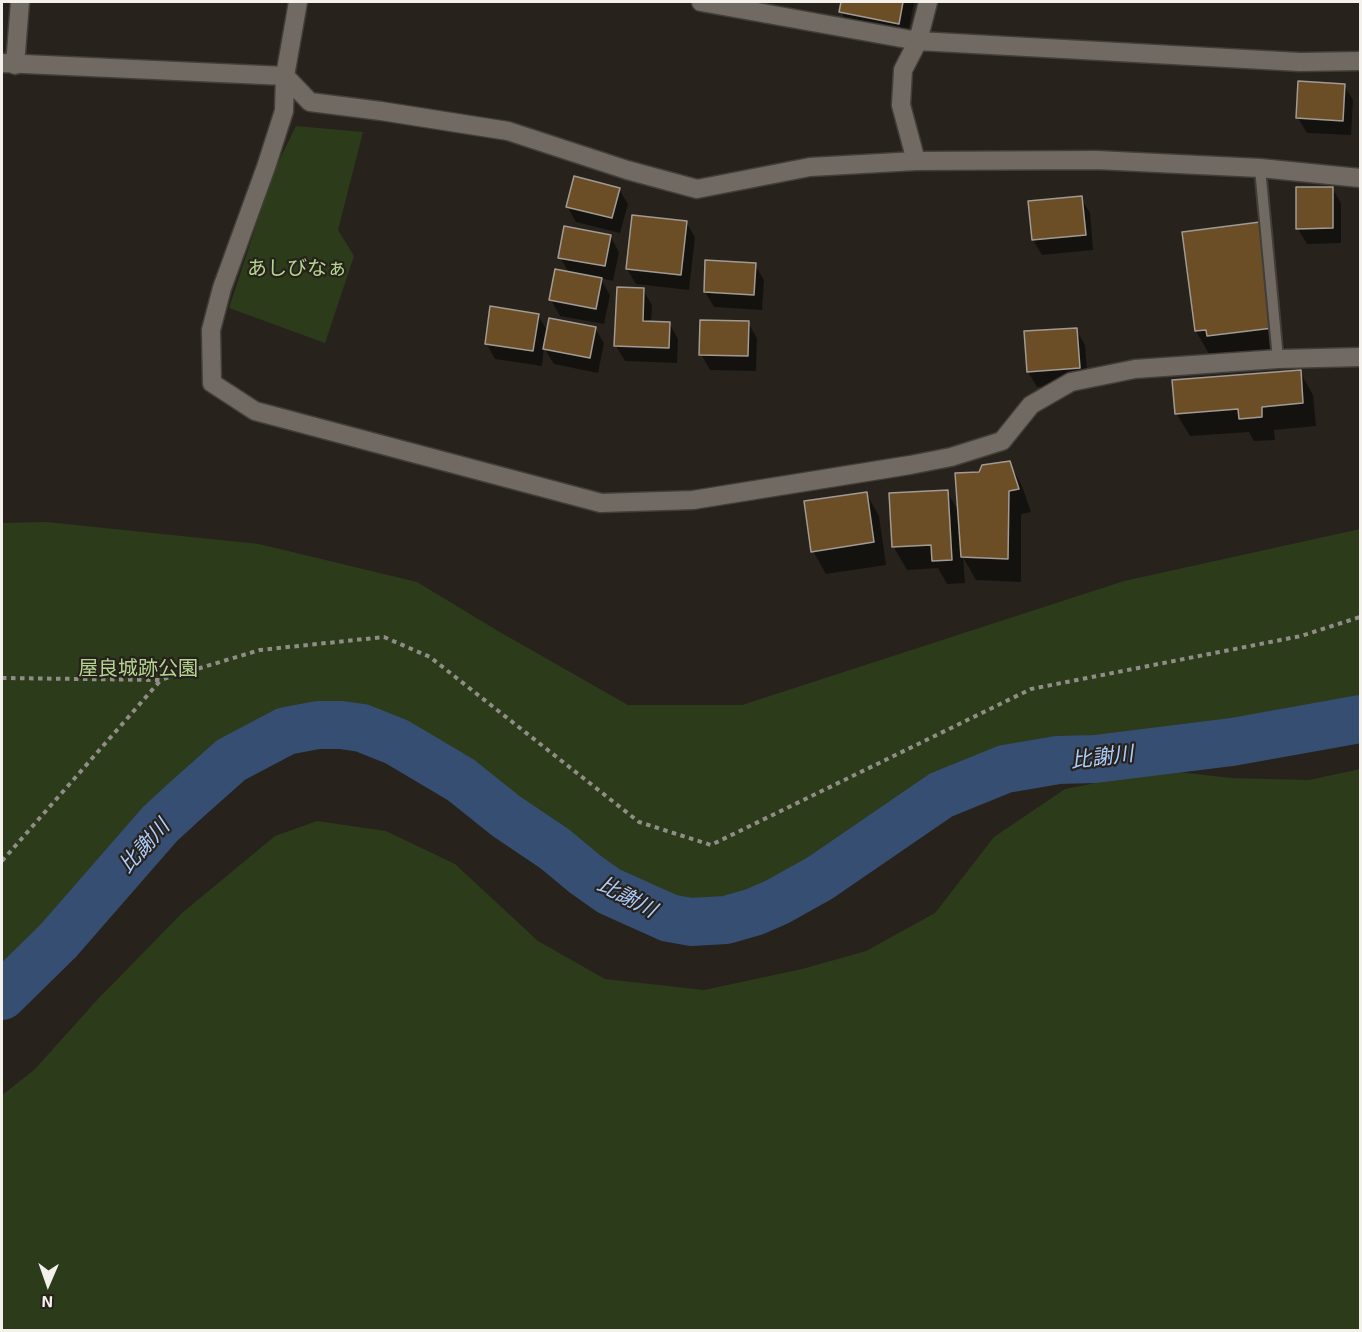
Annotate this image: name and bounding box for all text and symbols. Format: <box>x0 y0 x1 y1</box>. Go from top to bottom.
park label: あしびなぁ <box>247 256 347 280</box>
park label: 屋良城跡公園 <box>78 656 198 680</box>
water label: 比謝川 <box>1069 741 1135 773</box>
water label: 比謝川 <box>114 814 174 878</box>
water label: 比謝川 <box>593 871 661 923</box>
north arrow <box>18 1254 78 1314</box>
text: N <box>41 1293 53 1312</box>

